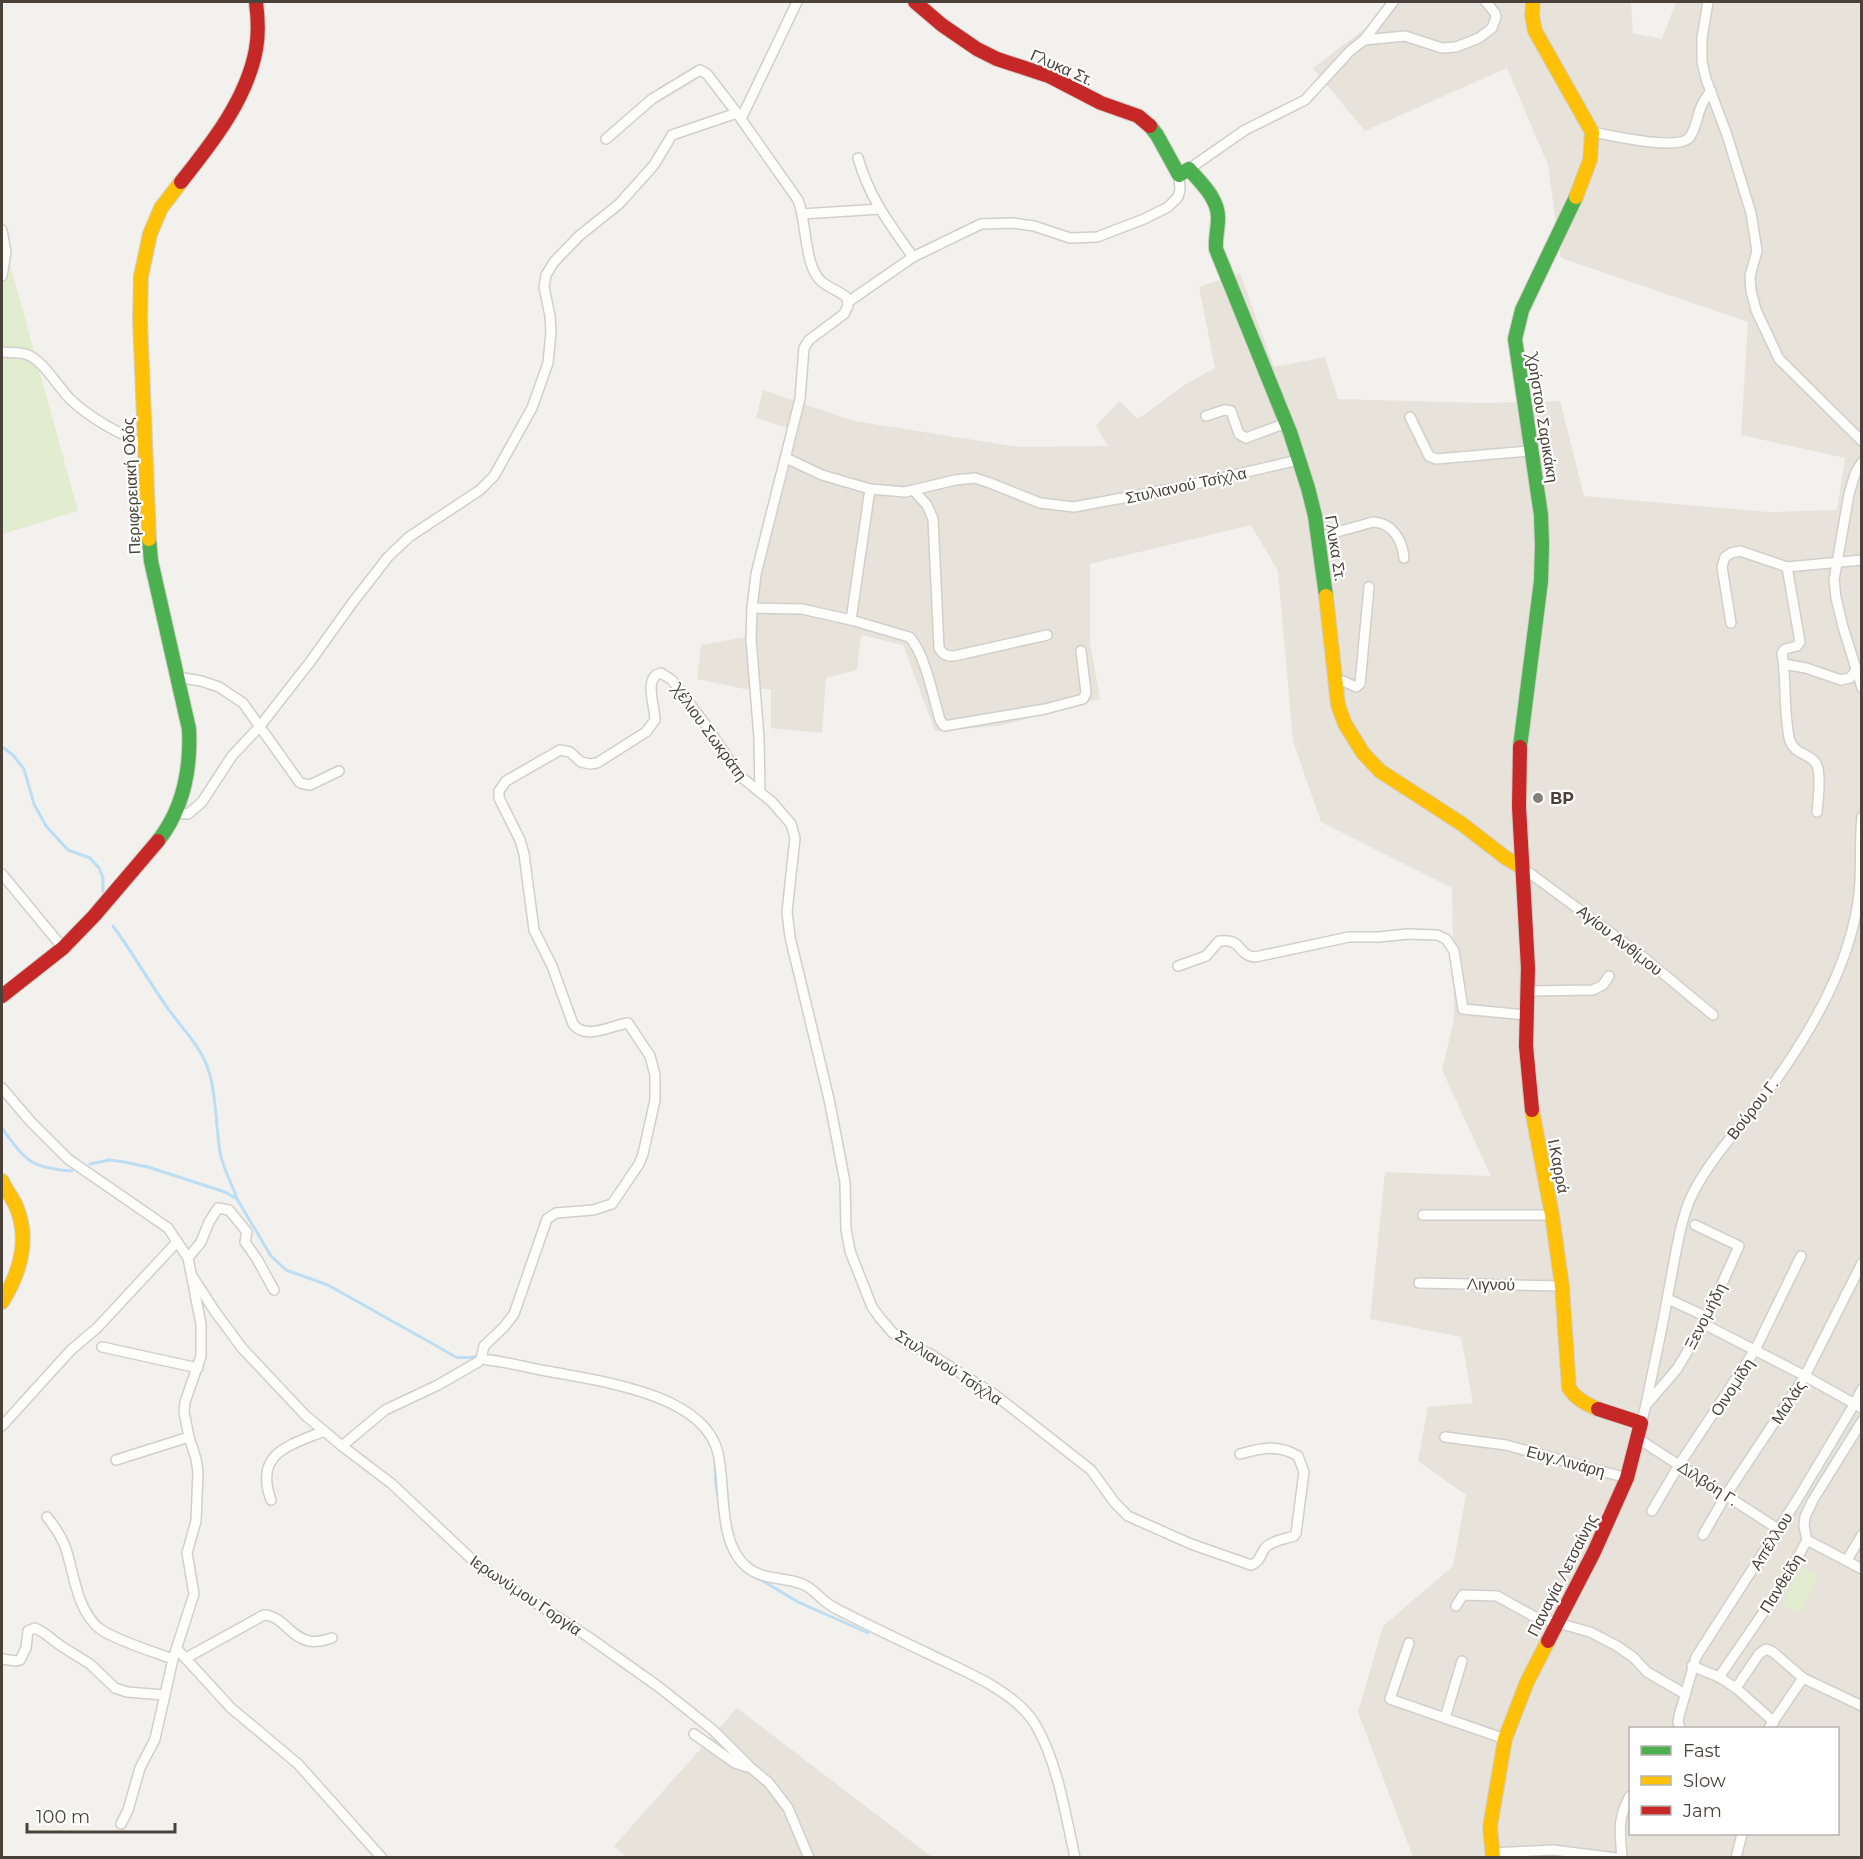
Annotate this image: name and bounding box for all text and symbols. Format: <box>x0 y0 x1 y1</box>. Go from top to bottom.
street label: Γλυκα Στ. <box>1028 45 1096 90</box>
street label: Χρήστου Σαρικάκη <box>1523 350 1562 484</box>
street label: Περιφερειακή Οδός <box>118 417 145 555</box>
street label: Στυλιανού Τσίχλα <box>1124 463 1248 508</box>
street label: Γλυκα Στ. <box>1321 514 1350 582</box>
street label: Χέλιου Σωκράτη <box>667 679 751 784</box>
place label: BP <box>1550 789 1574 808</box>
marker: BP <box>1531 791 1545 805</box>
street label: Αγίου Ανθίμου <box>1573 901 1666 980</box>
street label: Βούρου Γ. <box>1723 1075 1782 1143</box>
street label: Ι.Καρρά <box>1544 1137 1573 1195</box>
street label: Λιγνού <box>1467 1275 1515 1294</box>
street label: Ξενομήδη <box>1681 1280 1730 1353</box>
street label: Στυλιανού Τσίχλα <box>892 1326 1006 1409</box>
street label: Οινομίδη <box>1707 1355 1758 1420</box>
street label: Μαλάς <box>1767 1377 1810 1428</box>
street label: Ευγ.Λινάρη <box>1524 1442 1607 1481</box>
street label: Διλβόη Γ. <box>1674 1457 1741 1510</box>
street label: Απέλλου <box>1746 1509 1797 1574</box>
street label: Παναγία Λετσαίνης <box>1523 1511 1602 1640</box>
street label: Πανθείδη <box>1756 1550 1807 1616</box>
street label: Ιερωνύμου Γοργία <box>466 1551 585 1640</box>
legend <box>1629 1727 1839 1835</box>
text: Fast <box>1683 1740 1721 1762</box>
text: Slow <box>1683 1770 1726 1792</box>
scale bar <box>27 1796 176 1834</box>
text: Jam <box>1682 1800 1722 1822</box>
text: 100 m <box>36 1806 90 1828</box>

